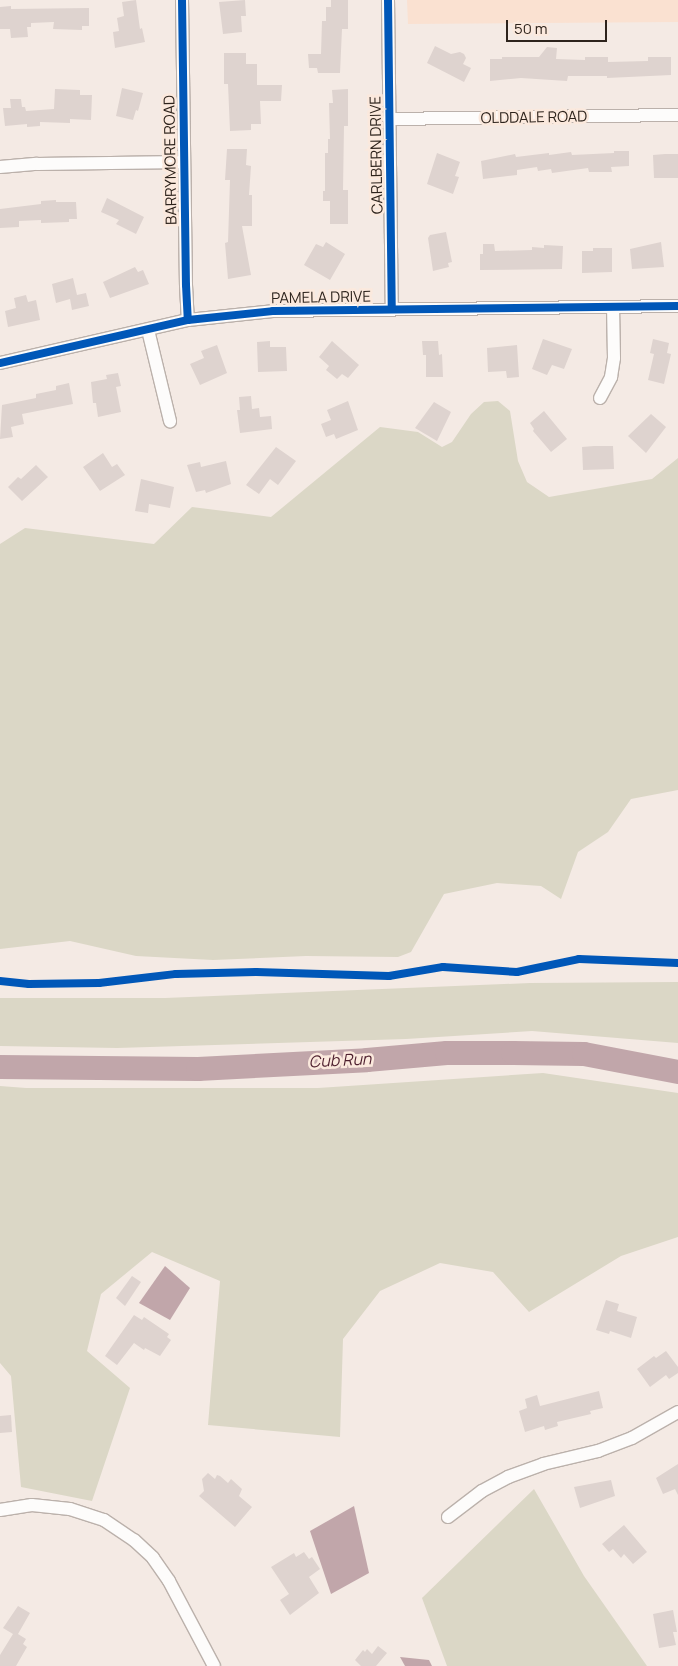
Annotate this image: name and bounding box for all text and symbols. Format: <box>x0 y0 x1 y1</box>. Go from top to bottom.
scale bar <box>508 10 609 42</box>
text: 50 m <box>514 18 548 39</box>
street label: BARRYMORE ROAD <box>160 95 180 225</box>
street label: CARLBERN DRIVE <box>366 96 386 214</box>
street label: OLDDALE ROAD <box>481 107 587 127</box>
street label: PAMELA DRIVE <box>271 287 371 307</box>
water label: Cub Run <box>308 1049 372 1071</box>

